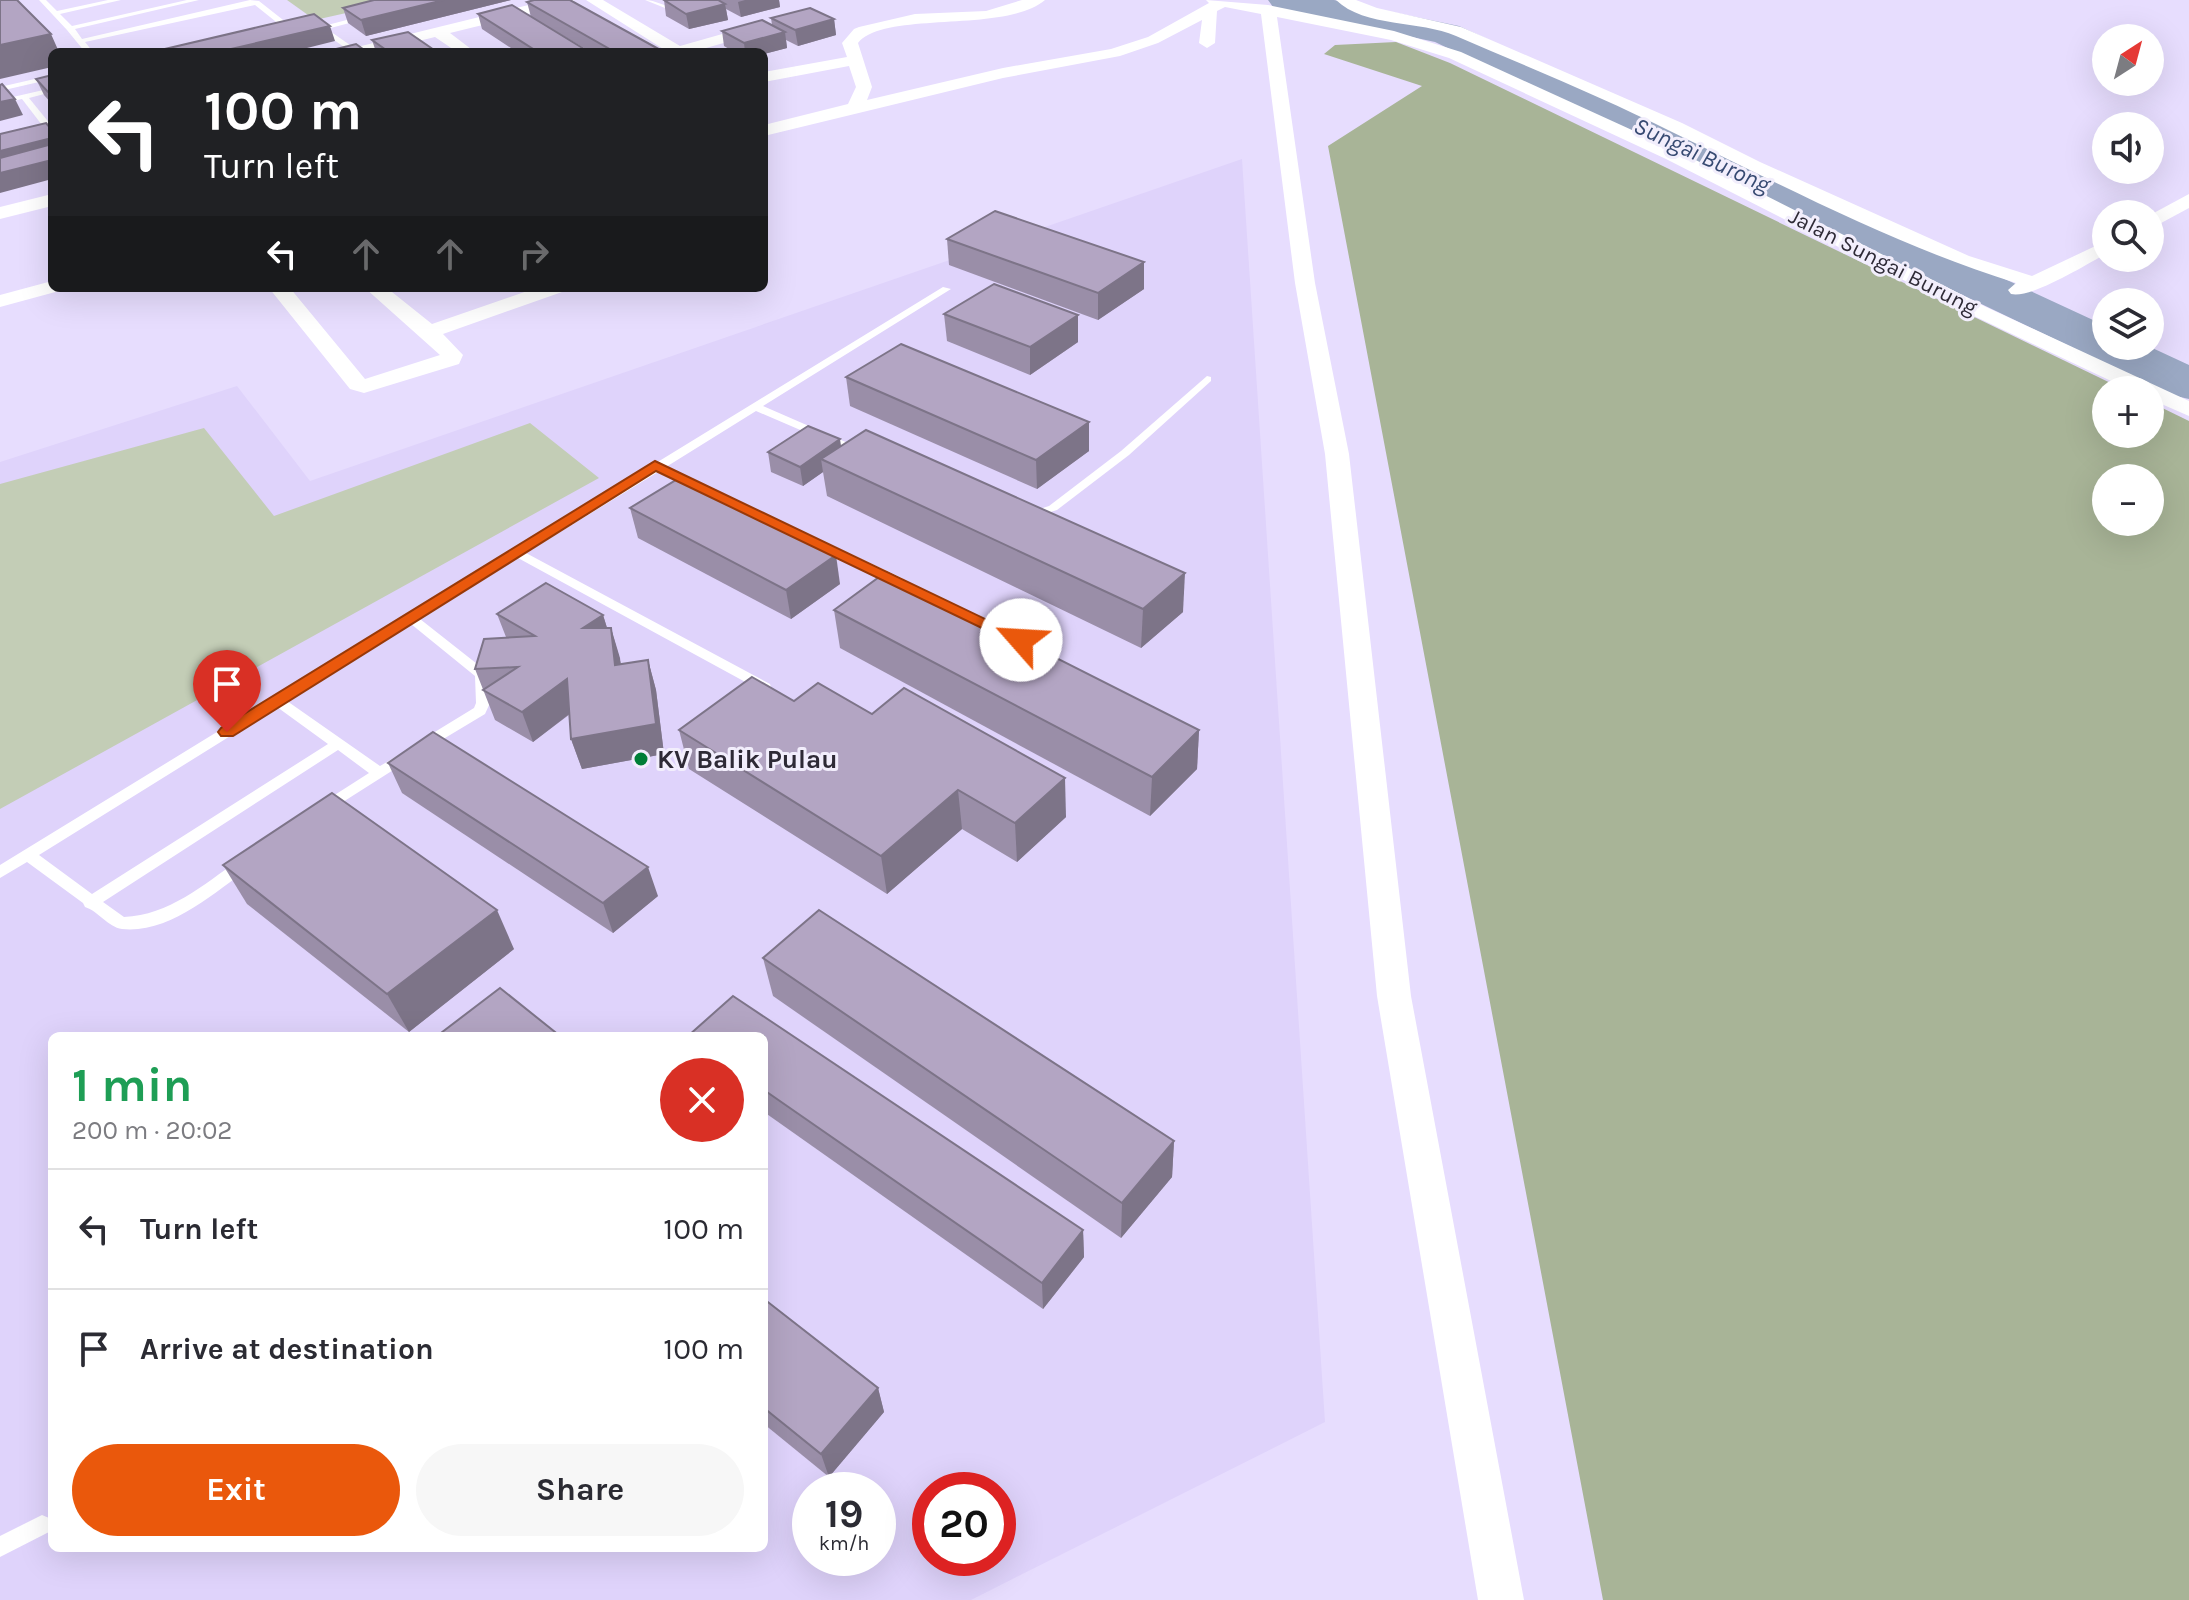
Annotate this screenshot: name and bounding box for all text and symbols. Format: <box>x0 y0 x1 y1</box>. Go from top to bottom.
north arrow <box>2092 24 2164 96</box>
map controls <box>2092 24 2164 536</box>
text: 100 m <box>204 78 362 143</box>
icon: left <box>72 80 176 184</box>
water label: Sungai Burong <box>1630 111 1775 199</box>
button: sound <box>2092 112 2164 184</box>
text: Turn left <box>204 145 339 187</box>
button: search <box>2092 200 2164 272</box>
street label: Jalan Sungai Burung <box>1784 203 1982 321</box>
icon: left <box>260 232 304 276</box>
icon: ahead <box>344 232 388 276</box>
icon: ahead <box>428 232 472 276</box>
icon: right <box>512 232 556 276</box>
button: layers <box>2092 288 2164 360</box>
button: + <box>2092 376 2164 448</box>
button: − <box>2092 464 2164 536</box>
position arrow <box>979 598 1063 682</box>
pin <box>193 650 261 732</box>
icon: arrive <box>205 662 249 706</box>
place label: KV Balik Pulau <box>657 744 838 775</box>
marker: KV Balik Pulau <box>632 750 650 768</box>
text: 1 min <box>72 1057 192 1113</box>
button: close <box>660 1058 744 1142</box>
text: 200 m · 20:02 <box>72 1115 232 1146</box>
icon: left <box>72 1207 116 1251</box>
text: Turn left <box>140 1211 258 1247</box>
text: 100 m <box>663 1211 744 1247</box>
icon: arrive <box>72 1327 116 1371</box>
text: Arrive at destination <box>140 1331 434 1367</box>
text: 100 m <box>663 1331 744 1367</box>
button: Exit <box>72 1444 400 1536</box>
button: Share <box>416 1444 744 1536</box>
speed limit sign: 20 <box>912 1472 1016 1576</box>
text: 19 <box>825 1490 863 1537</box>
text: km/h <box>819 1532 869 1555</box>

